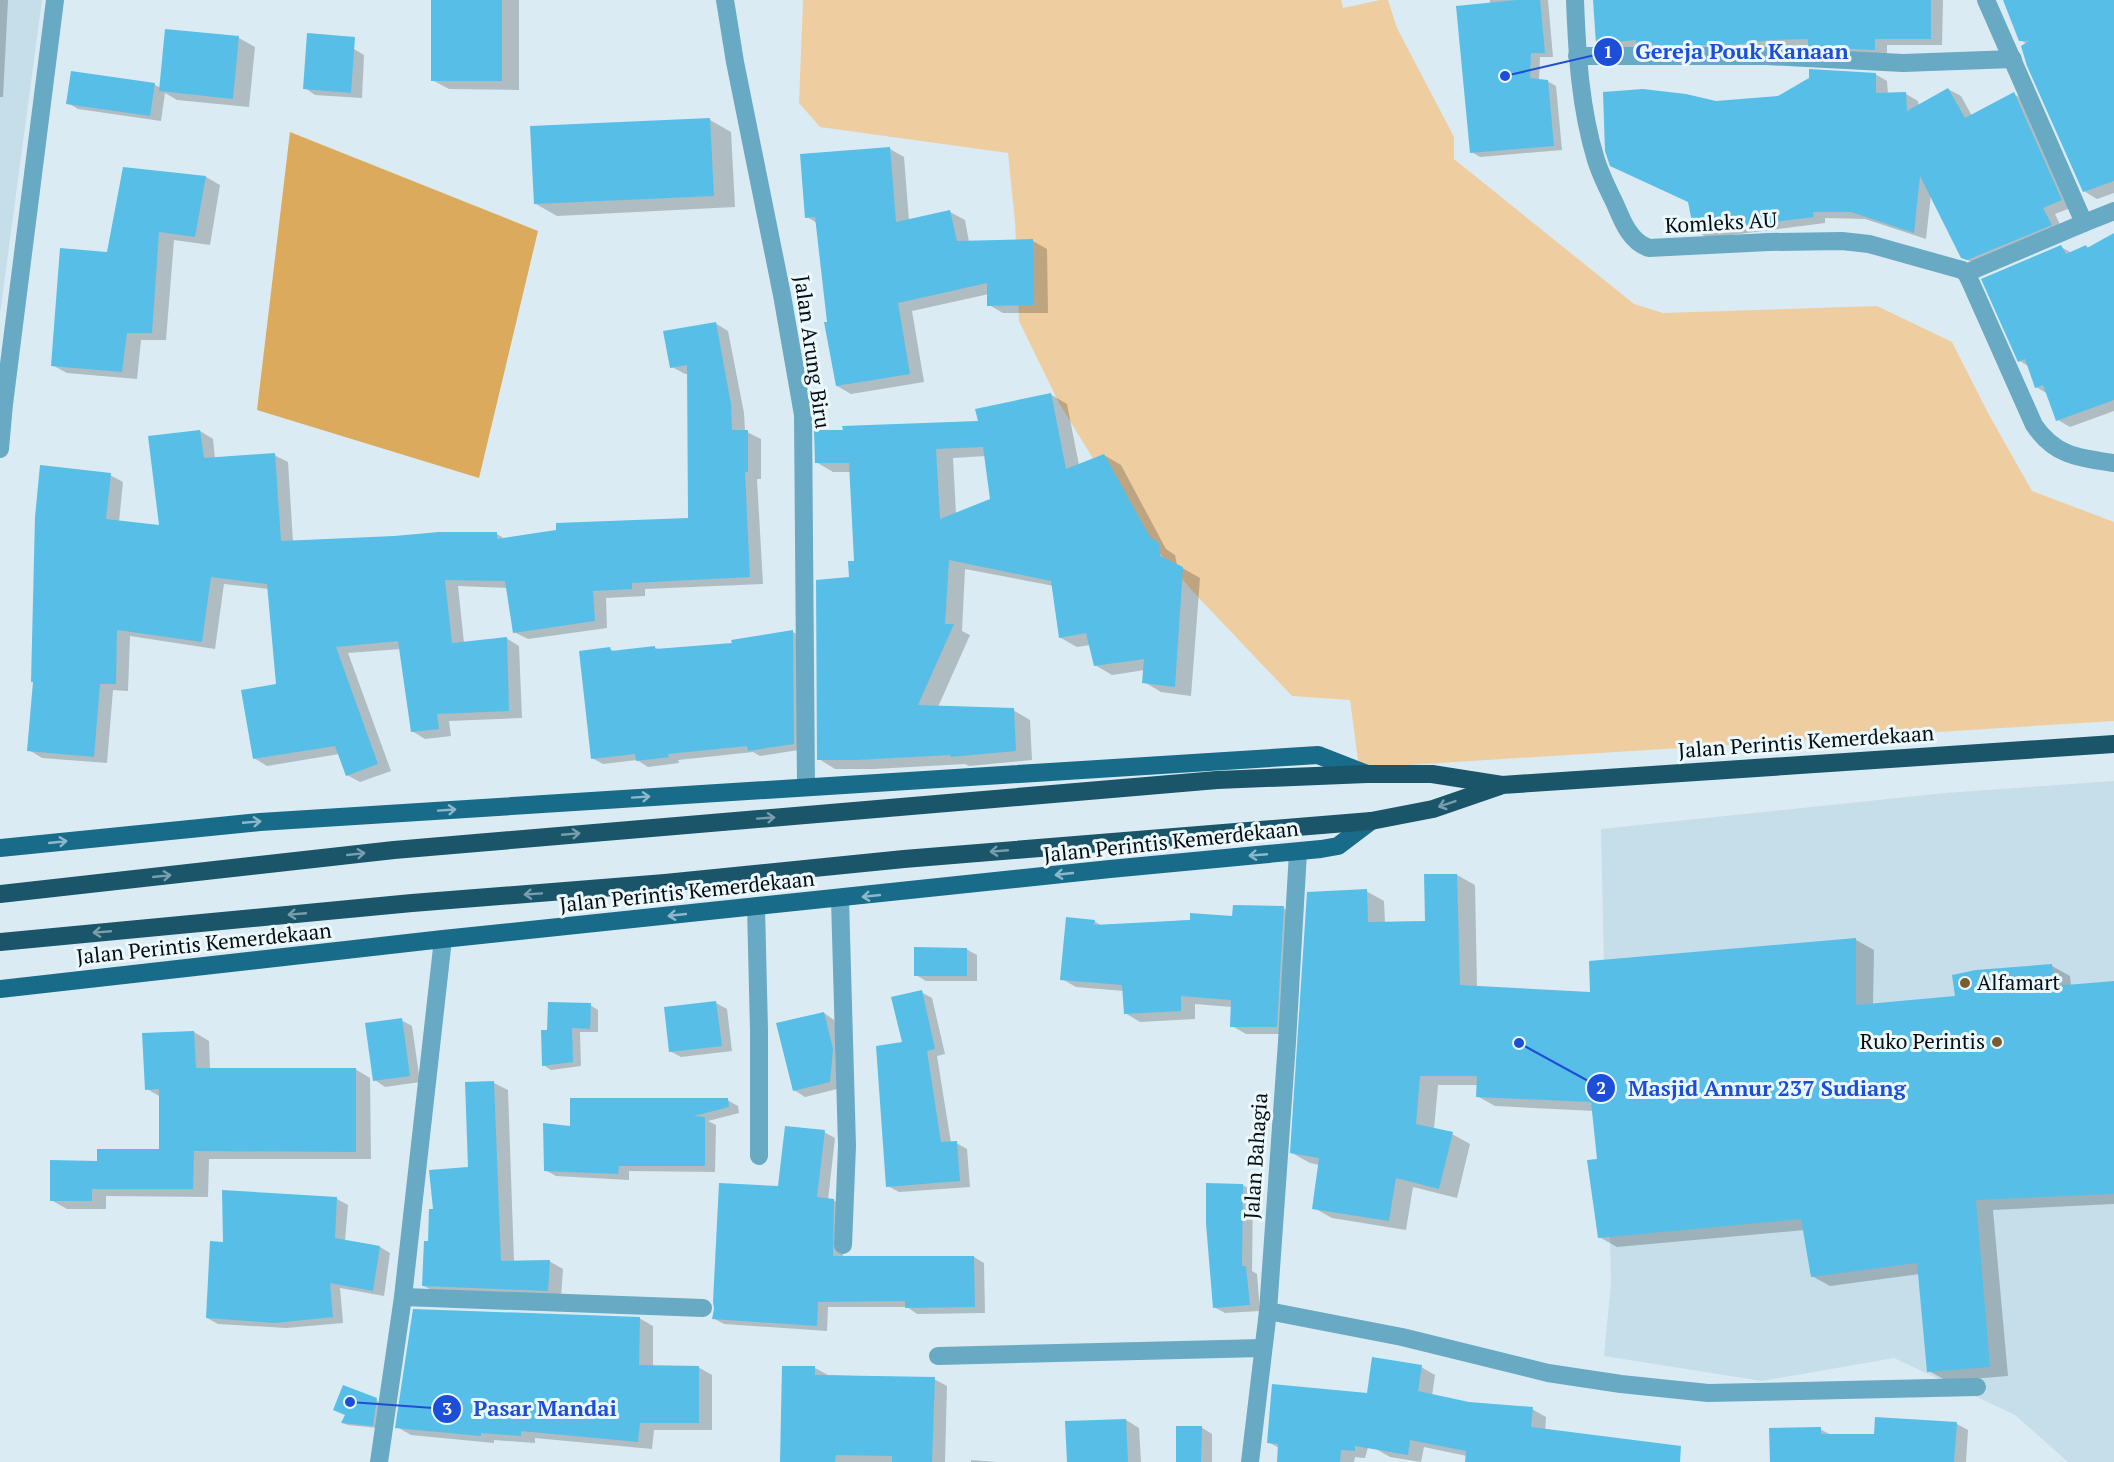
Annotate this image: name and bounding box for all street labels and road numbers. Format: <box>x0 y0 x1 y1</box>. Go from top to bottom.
street label: Komleks AU <box>1664 205 1778 239</box>
street label: Jalan Arung Biru <box>788 274 838 430</box>
street label: Jalan Perintis Kemerdekaan <box>1677 718 1935 764</box>
street label: Jalan Perintis Kemerdekaan <box>1042 814 1300 868</box>
street label: Jalan Perintis Kemerdekaan <box>558 864 816 918</box>
street label: Jalan Perintis Kemerdekaan <box>75 916 333 970</box>
street label: Jalan Bahagia <box>1237 1091 1273 1220</box>

